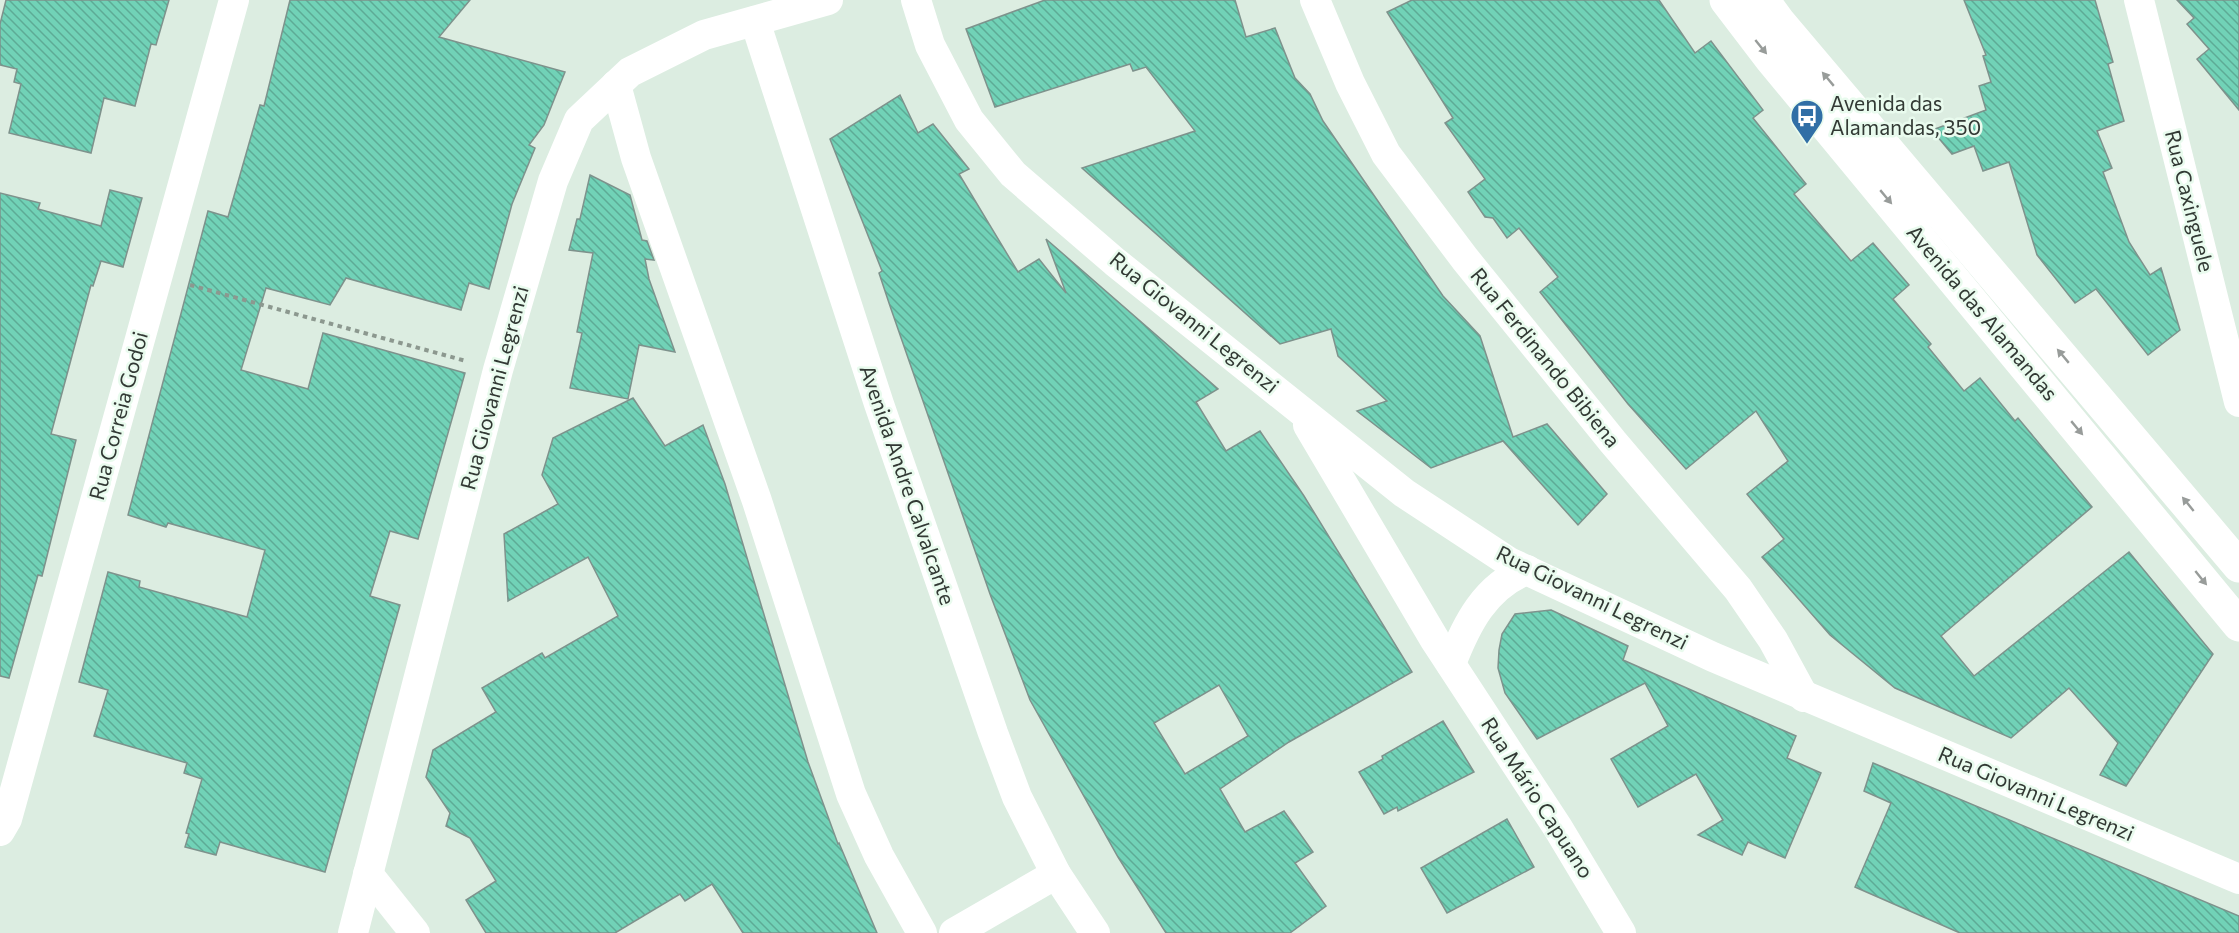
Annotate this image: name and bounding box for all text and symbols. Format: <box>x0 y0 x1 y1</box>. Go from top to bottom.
one-way arrow <box>1754 39 1767 54</box>
one-way arrow <box>1822 72 1835 87</box>
place label: Avenida das Alamandas, 350 <box>1830 90 1981 139</box>
bus stop icon: Avenida das Alamandas, 350 <box>1789 98 1825 145</box>
street label: Rua Caxinguele <box>2161 127 2220 274</box>
one-way arrow <box>1879 189 1892 205</box>
street label: Avenida das Alamandas <box>1902 219 2064 405</box>
street label: Rua Giovanni Legrenzi <box>1105 246 1284 398</box>
street label: Rua Ferdinando Bibiena <box>1466 262 1626 452</box>
street label: Rua Giovanni Legrenzi <box>454 283 533 492</box>
street label: Rua Correia Godoi <box>83 329 152 503</box>
one-way arrow <box>2057 348 2069 363</box>
street label: Avenida Andre Calvalcante <box>856 361 961 608</box>
one-way arrow <box>2071 420 2084 436</box>
one-way arrow <box>2183 497 2195 512</box>
street label: Rua Giovanni Legrenzi <box>1493 539 1693 654</box>
one-way arrow <box>2195 570 2208 586</box>
street label: Rua Mário Capuano <box>1477 712 1600 882</box>
street label: Rua Giovanni Legrenzi <box>1935 740 2138 845</box>

